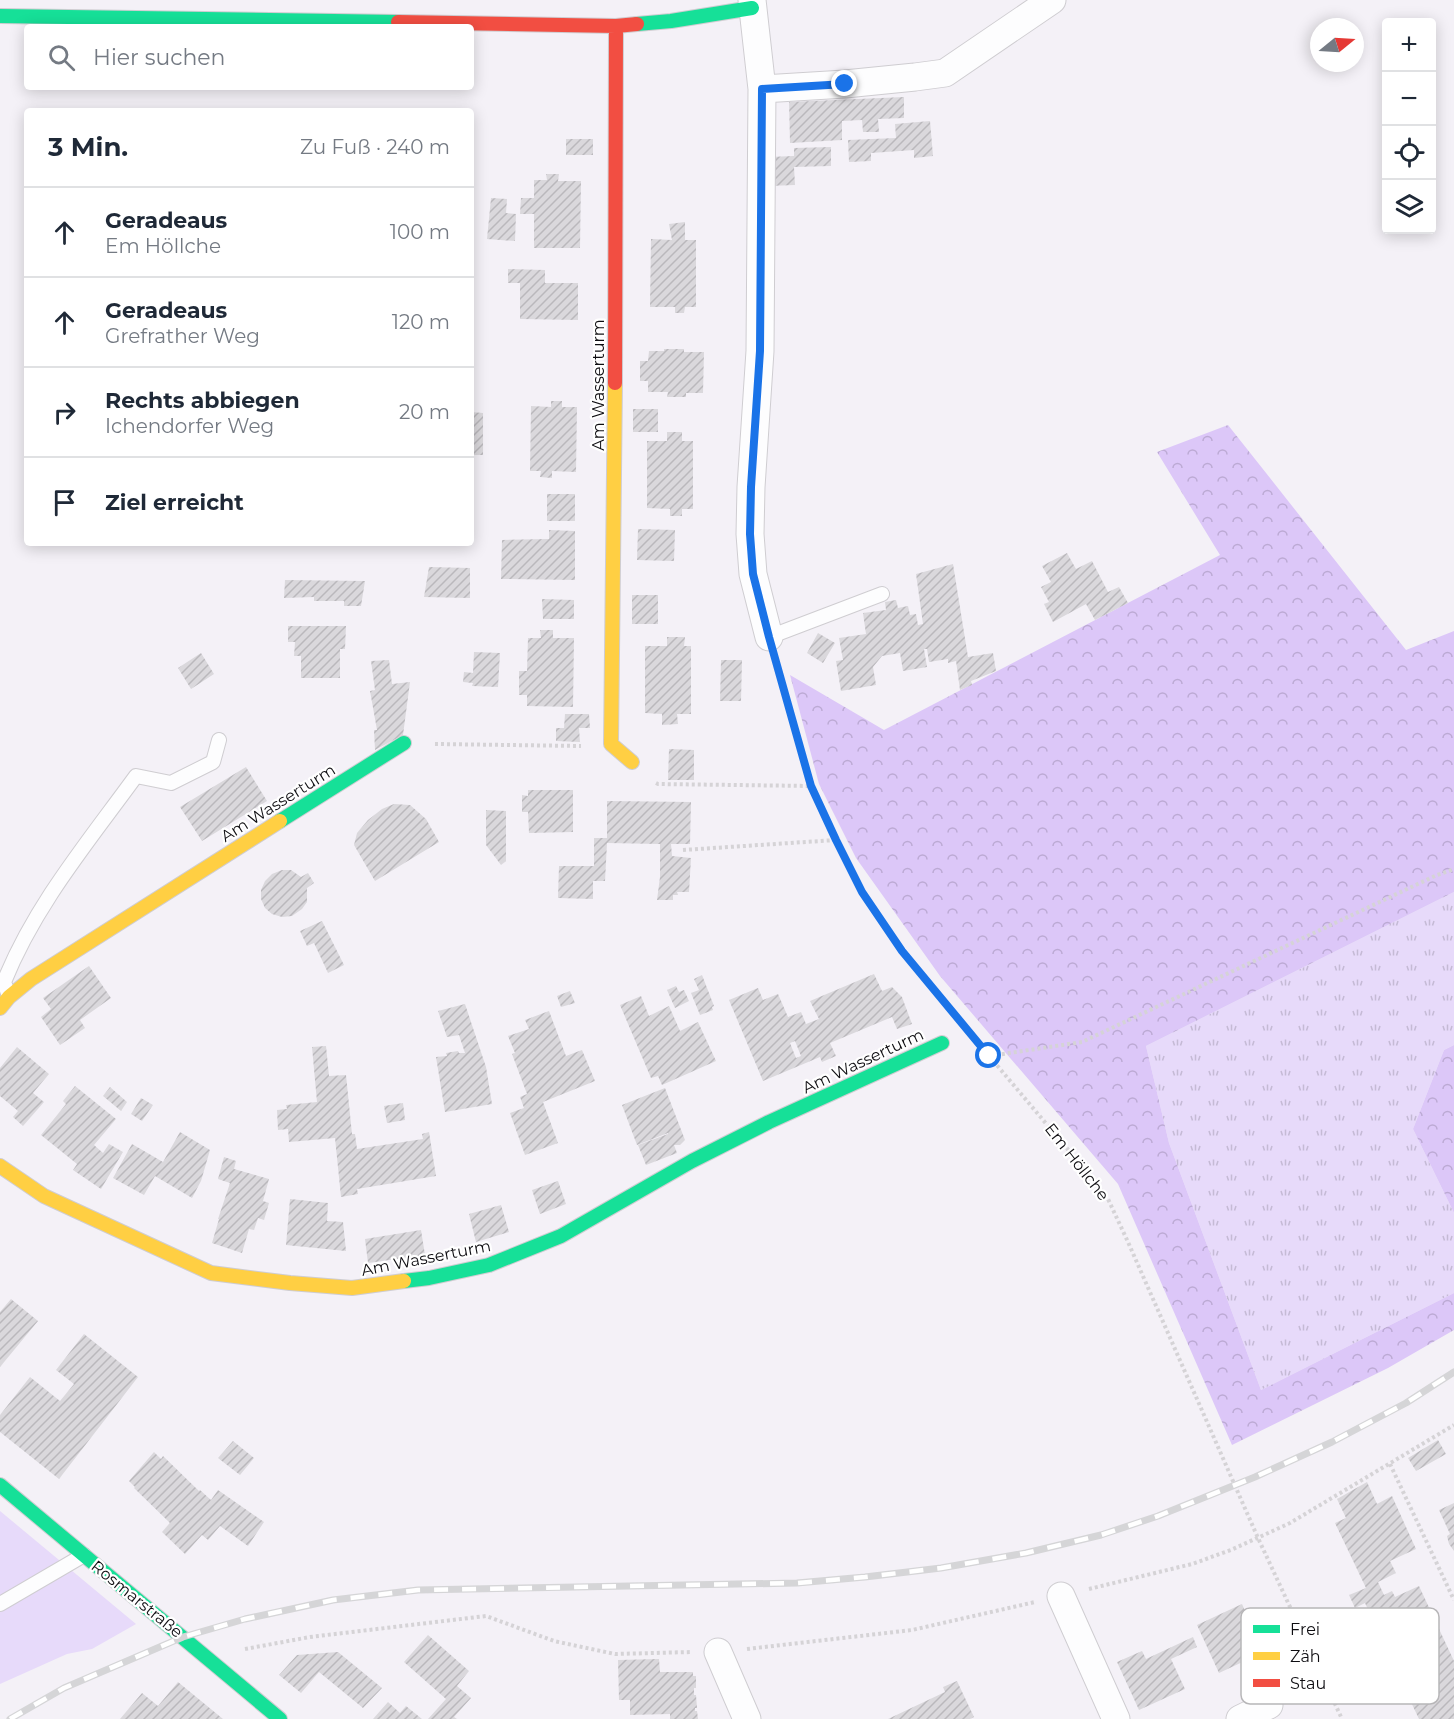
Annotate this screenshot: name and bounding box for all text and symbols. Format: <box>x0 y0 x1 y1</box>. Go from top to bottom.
north arrow <box>1310 18 1364 72</box>
map controls <box>1382 18 1436 234</box>
button: + <box>1382 18 1436 72</box>
search box <box>24 24 474 90</box>
icon: search <box>45 41 78 74</box>
text: Hier suchen <box>93 44 225 71</box>
route end <box>831 70 857 96</box>
button: − <box>1382 72 1436 126</box>
button: locate <box>1382 126 1436 180</box>
text: 3 Min. <box>48 131 128 163</box>
text: Zu Fuß · 240 m <box>300 135 450 159</box>
button: layers <box>1382 180 1436 234</box>
text: Geradeaus <box>105 207 227 234</box>
icon: ahead <box>48 216 81 249</box>
text: 100 m <box>390 220 450 244</box>
text: Em Höllche <box>105 234 221 258</box>
text: Geradeaus <box>105 297 227 324</box>
icon: ahead <box>48 306 81 339</box>
text: 120 m <box>392 310 450 334</box>
street label: Am Wasserturm <box>589 319 608 451</box>
text: Grefrather Weg <box>105 324 260 348</box>
text: Rechts abbiegen <box>105 387 300 414</box>
icon: right <box>48 396 81 429</box>
text: 20 m <box>399 400 450 424</box>
text: Ichendorfer Weg <box>105 414 274 438</box>
icon: arrive <box>48 486 81 519</box>
text: Ziel erreicht <box>105 489 244 516</box>
street label: Am Wasserturm <box>217 760 339 846</box>
street label: Am Wasserturm <box>799 1025 927 1097</box>
route start <box>975 1042 1001 1068</box>
street label: Em Höllche <box>1041 1120 1113 1204</box>
street label: Am Wasserturm <box>360 1236 492 1280</box>
street label: Rosmarstraße <box>87 1556 187 1642</box>
legend <box>1241 1608 1439 1704</box>
text: Frei <box>1290 1620 1320 1639</box>
text: Zäh <box>1290 1647 1321 1666</box>
text: Stau <box>1290 1674 1326 1693</box>

